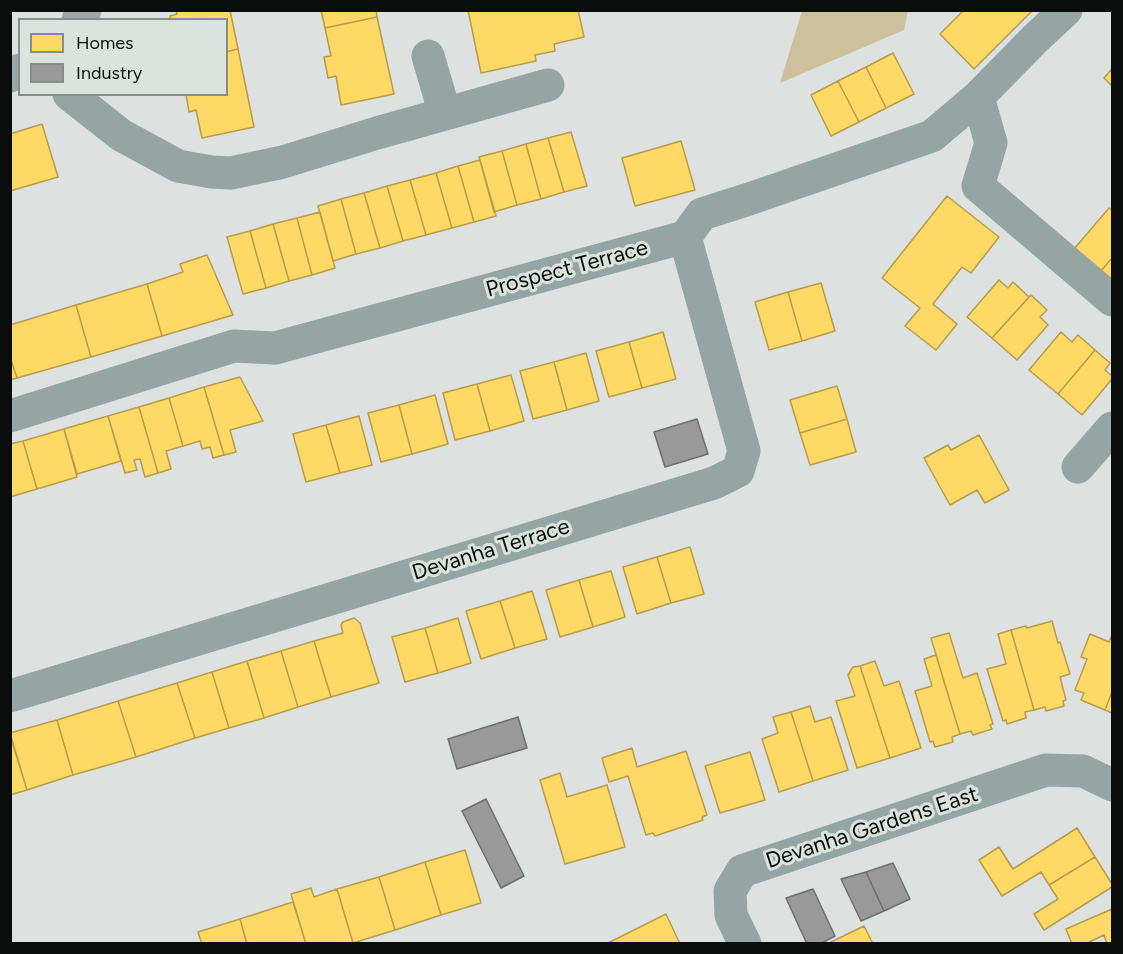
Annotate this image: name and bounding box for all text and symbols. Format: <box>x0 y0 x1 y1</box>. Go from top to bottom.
legend <box>18 18 228 96</box>
text: Homes <box>76 32 134 54</box>
text: Industry <box>76 62 142 84</box>
street label: Prospect Terrace <box>483 235 651 303</box>
street label: Devanha Terrace <box>409 514 573 586</box>
street label: Devanha Gardens East <box>763 781 981 875</box>

